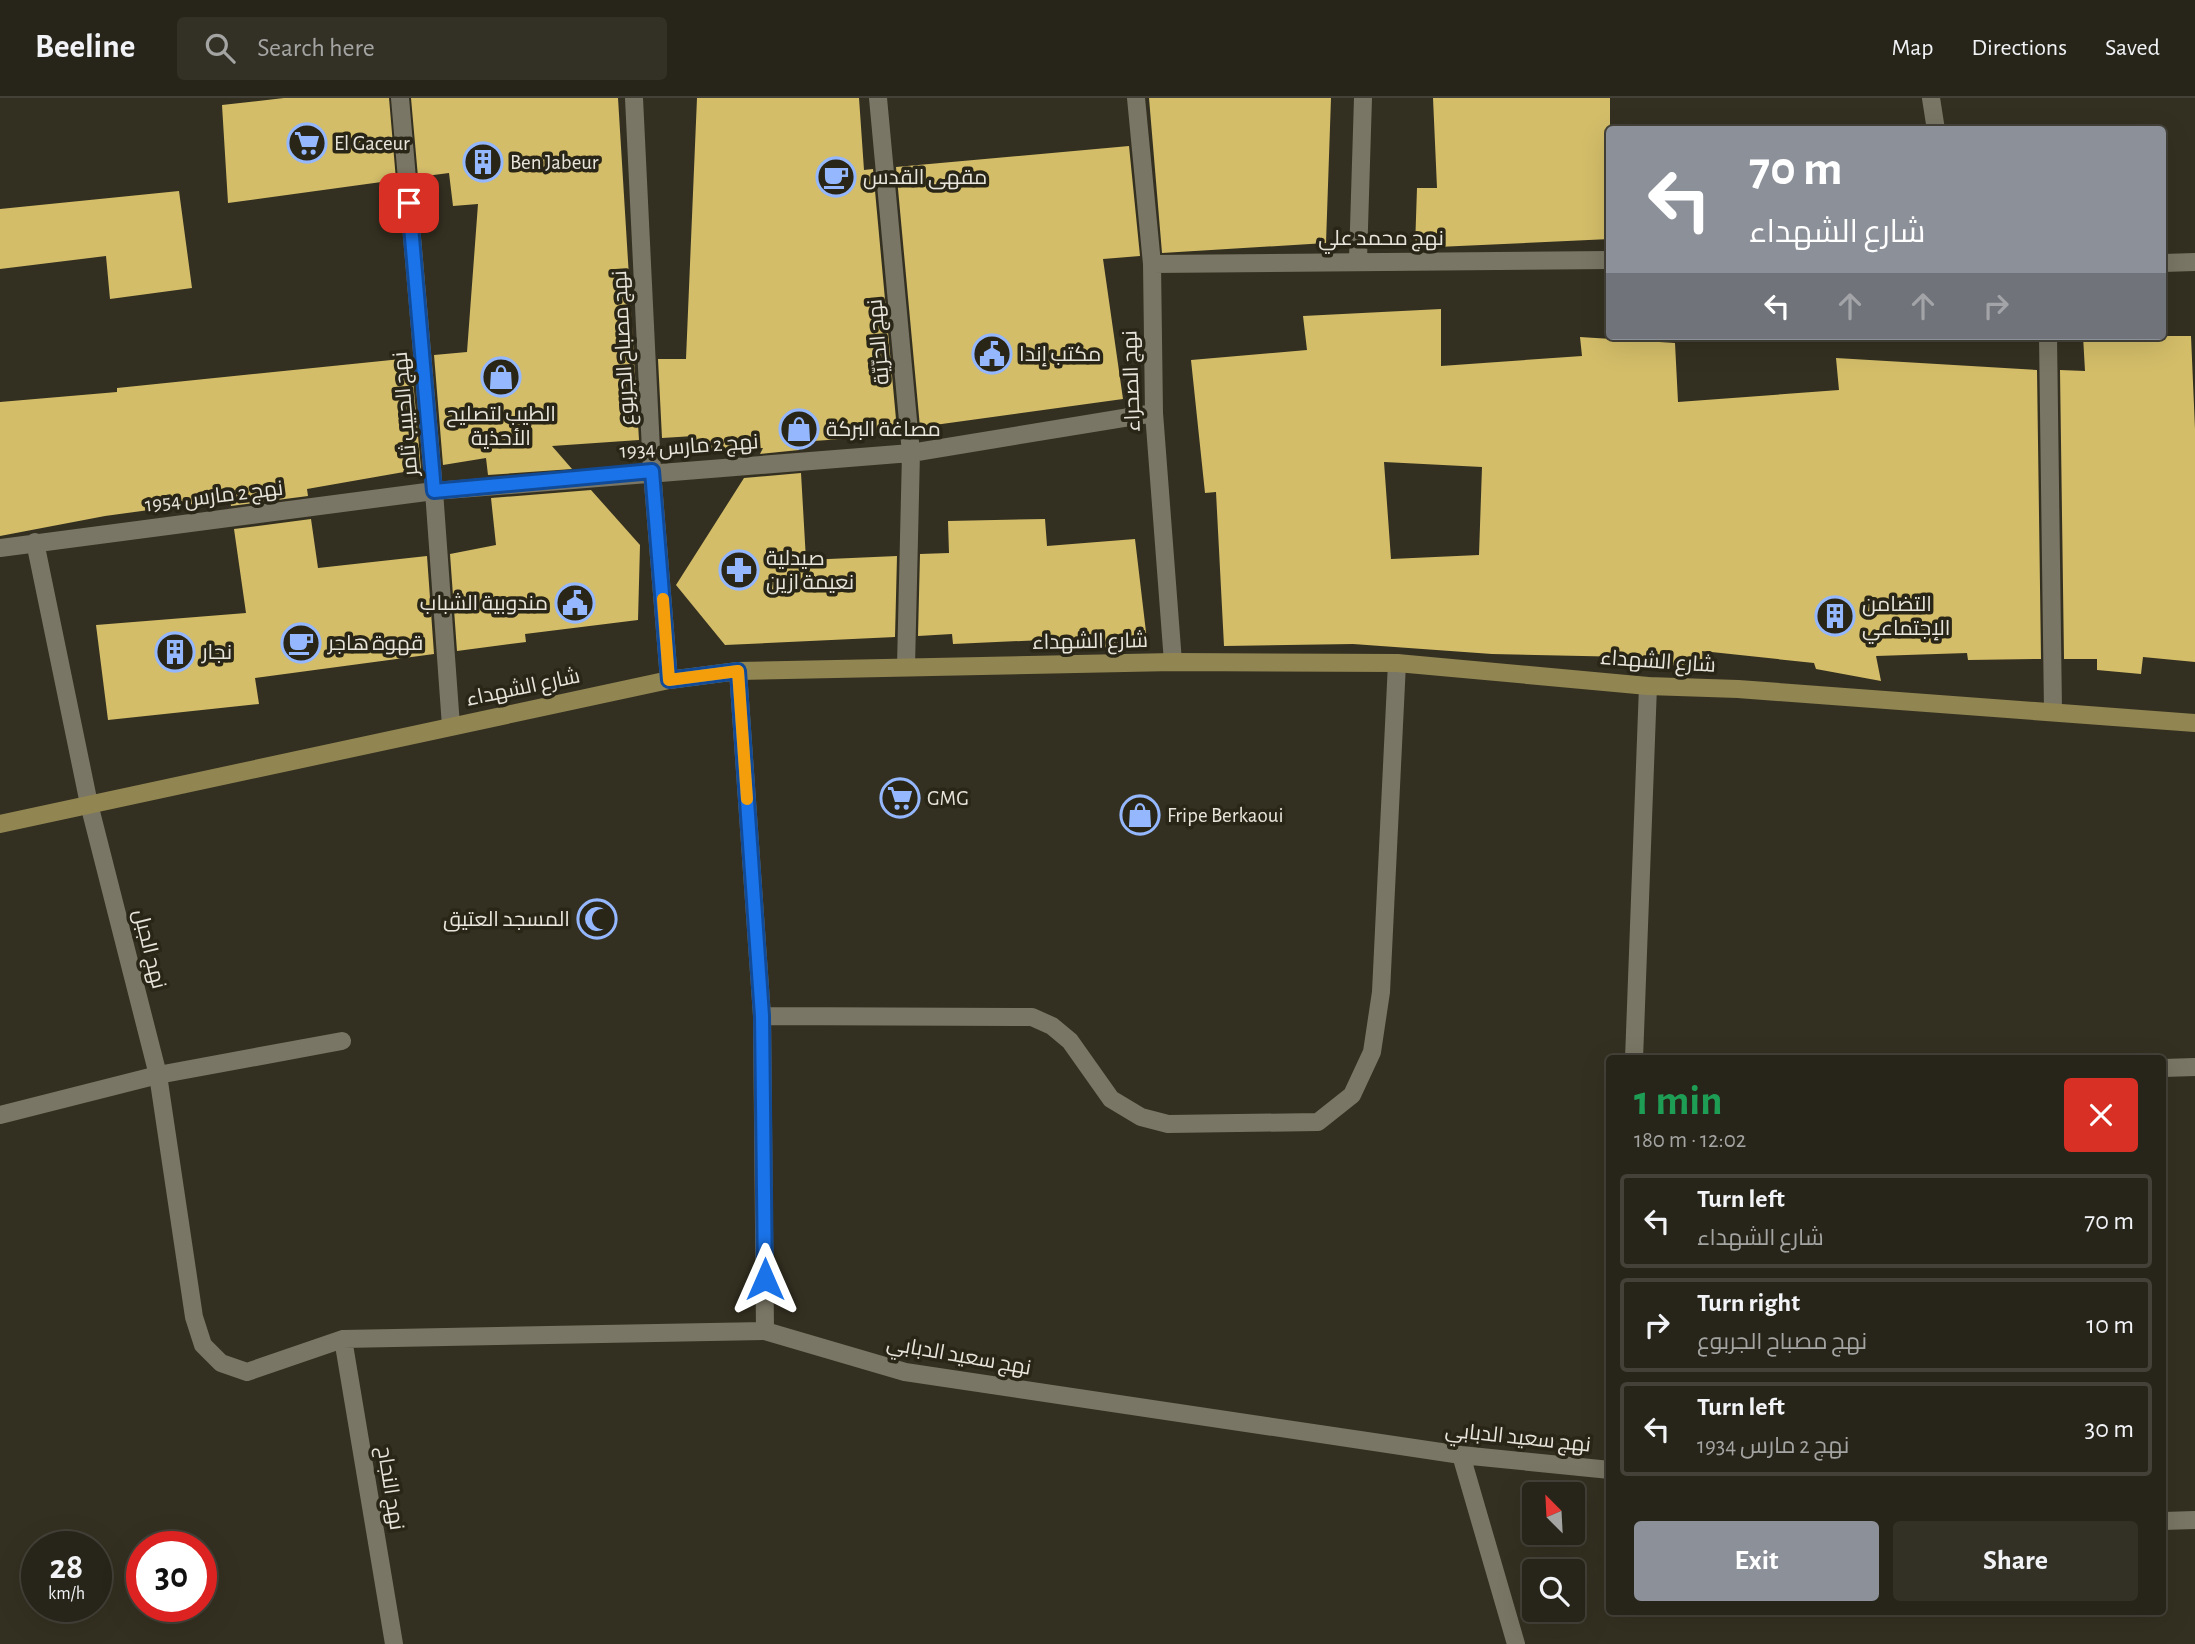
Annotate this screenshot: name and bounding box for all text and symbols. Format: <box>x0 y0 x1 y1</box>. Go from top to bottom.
search box <box>177 17 667 80</box>
icon: search <box>201 29 239 67</box>
text: Beeline <box>35 31 135 64</box>
text: Search here <box>257 35 375 61</box>
text: Map <box>1891 36 1933 60</box>
text: Directions <box>1971 36 2067 60</box>
text: Saved <box>2105 36 2160 60</box>
supermarket icon: El Gaceur <box>286 122 328 164</box>
place label: El Gaceur <box>334 133 410 154</box>
building icon: Ben Jabeur <box>462 141 504 183</box>
text: 70 m <box>1749 145 1843 194</box>
place label: Ben Jabeur <box>510 152 599 173</box>
icon: left <box>1634 154 1725 245</box>
cafe icon: مقهى القدس <box>815 156 857 198</box>
place label: مقهى القدس <box>863 167 987 190</box>
pin <box>379 173 439 233</box>
icon: arrive <box>390 184 428 222</box>
text: شارع الشهداء <box>1749 216 1925 248</box>
street label: نهج محمد علي <box>1318 228 1444 254</box>
street label: نهج مصباح الجربوع <box>609 270 641 426</box>
icon: left <box>1758 287 1796 325</box>
icon: ahead <box>1831 287 1869 325</box>
icon: ahead <box>1904 287 1942 325</box>
icon: right <box>1977 287 2015 325</box>
street label: نهج الحرّيّة <box>864 298 896 386</box>
street label: نهج الصحراء <box>1119 330 1147 432</box>
public building icon: مكتب إندا <box>971 333 1013 375</box>
place label: مكتب إندا <box>1019 344 1101 367</box>
street label: نهج الحبيب ثامر <box>390 351 424 478</box>
shop icon: الطيب لتصليح الأحذية <box>480 356 522 398</box>
place label: الطيب لتصليح الأحذية <box>446 404 556 449</box>
shop icon: مصاغة البركة <box>778 408 820 450</box>
place label: مصاغة البركة <box>826 419 941 441</box>
street label: نهج 2 مارس 1934 <box>619 431 759 465</box>
street label: نهج 2 مارس 1954 <box>144 478 285 518</box>
place label: صيدلية نعيمة ازين <box>766 548 854 595</box>
pharmacy icon: صيدلية نعيمة ازين <box>718 549 760 591</box>
public building icon: مندوبية الشباب <box>554 582 596 624</box>
place label: مندوبية الشباب <box>420 593 548 615</box>
place label: التضامن الإجتماعي <box>1862 594 1950 644</box>
building icon: التضامن الإجتماعي <box>1814 595 1856 637</box>
cafe icon: قهوة هاجر <box>280 622 322 664</box>
street label: شارع الشهداء <box>1032 630 1148 656</box>
building icon: نجار <box>154 631 196 673</box>
place label: قهوة هاجر <box>327 633 423 656</box>
place label: نجار <box>201 642 232 664</box>
street label: شارع الشهداء <box>1599 647 1716 679</box>
street label: شارع الشهداء <box>464 665 583 713</box>
supermarket icon: GMG <box>879 777 921 819</box>
place label: GMG <box>927 788 969 809</box>
shop icon: Fripe Berkaoui <box>1119 794 1161 836</box>
place label: Fripe Berkaoui <box>1167 805 1284 826</box>
mosque icon: المسجد العتيق <box>576 898 618 940</box>
street label: نهج الجبل <box>127 907 170 992</box>
place label: المسجد العتيق <box>443 909 570 932</box>
button: close <box>2064 1078 2138 1152</box>
text: 1 min <box>1634 1080 1723 1122</box>
text: 180 m · 12:02 <box>1634 1129 1746 1152</box>
text: Turn left <box>1697 1186 1785 1212</box>
icon: left <box>1638 1202 1676 1240</box>
text: 70 m <box>2084 1208 2134 1234</box>
text: شارع الشهداء <box>1697 1227 1824 1250</box>
position arrow <box>728 1242 802 1316</box>
text: Turn right <box>1697 1290 1800 1316</box>
icon: right <box>1638 1306 1676 1344</box>
text: 10 m <box>2086 1312 2134 1338</box>
text: نهج مصباح الجربوع <box>1697 1331 1867 1354</box>
street label: نهج سعيد الدبابي <box>884 1332 1033 1383</box>
text: Turn left <box>1697 1394 1785 1420</box>
icon: left <box>1638 1410 1676 1448</box>
text: 30 m <box>2084 1416 2134 1442</box>
street label: نهج سعيد الدبابي <box>1444 1419 1592 1461</box>
text: نهج 2 مارس 1934 <box>1697 1435 1849 1458</box>
street label: نهج النجاح <box>371 1445 408 1532</box>
north arrow <box>1522 1482 1586 1545</box>
map controls <box>1522 1482 1585 1622</box>
button: Exit <box>1634 1521 1879 1601</box>
button: Share <box>1893 1521 2138 1601</box>
speed limit sign: 30 <box>126 1531 217 1622</box>
text: 28 <box>50 1550 83 1585</box>
button: search <box>1522 1559 1585 1622</box>
text: km/h <box>48 1585 85 1603</box>

